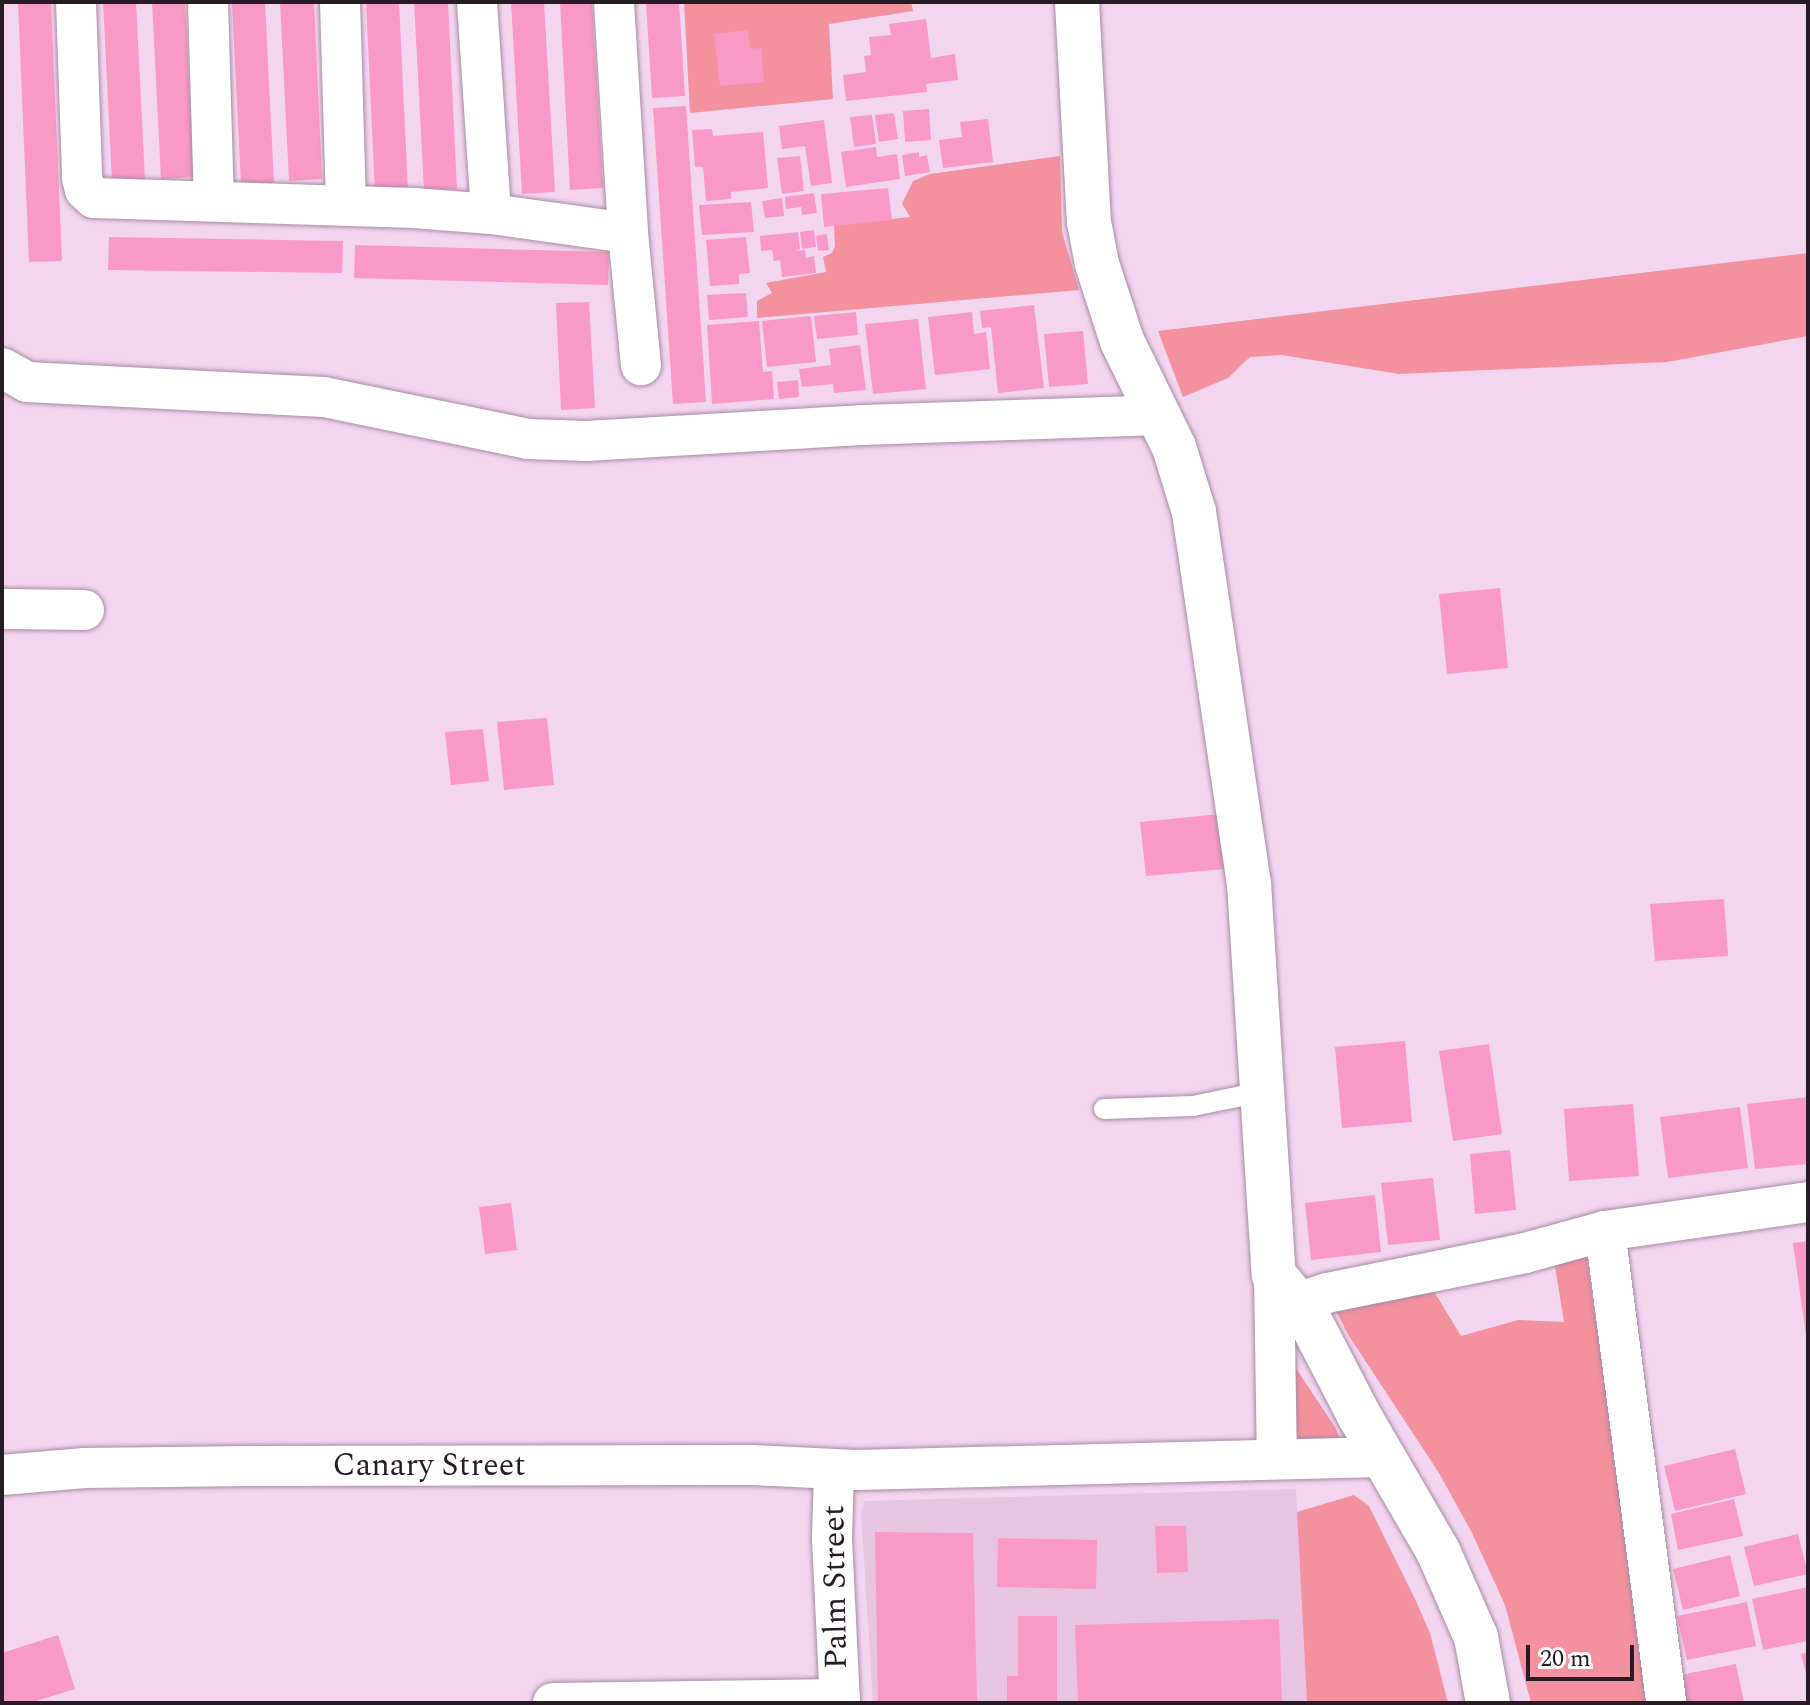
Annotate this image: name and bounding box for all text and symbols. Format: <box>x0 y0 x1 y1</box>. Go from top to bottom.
street label: Canary Street <box>332 1447 526 1485</box>
street label: Palm Street <box>815 1505 857 1669</box>
scale bar <box>1530 1629 1638 1679</box>
text: 20 m <box>1540 1641 1591 1677</box>

